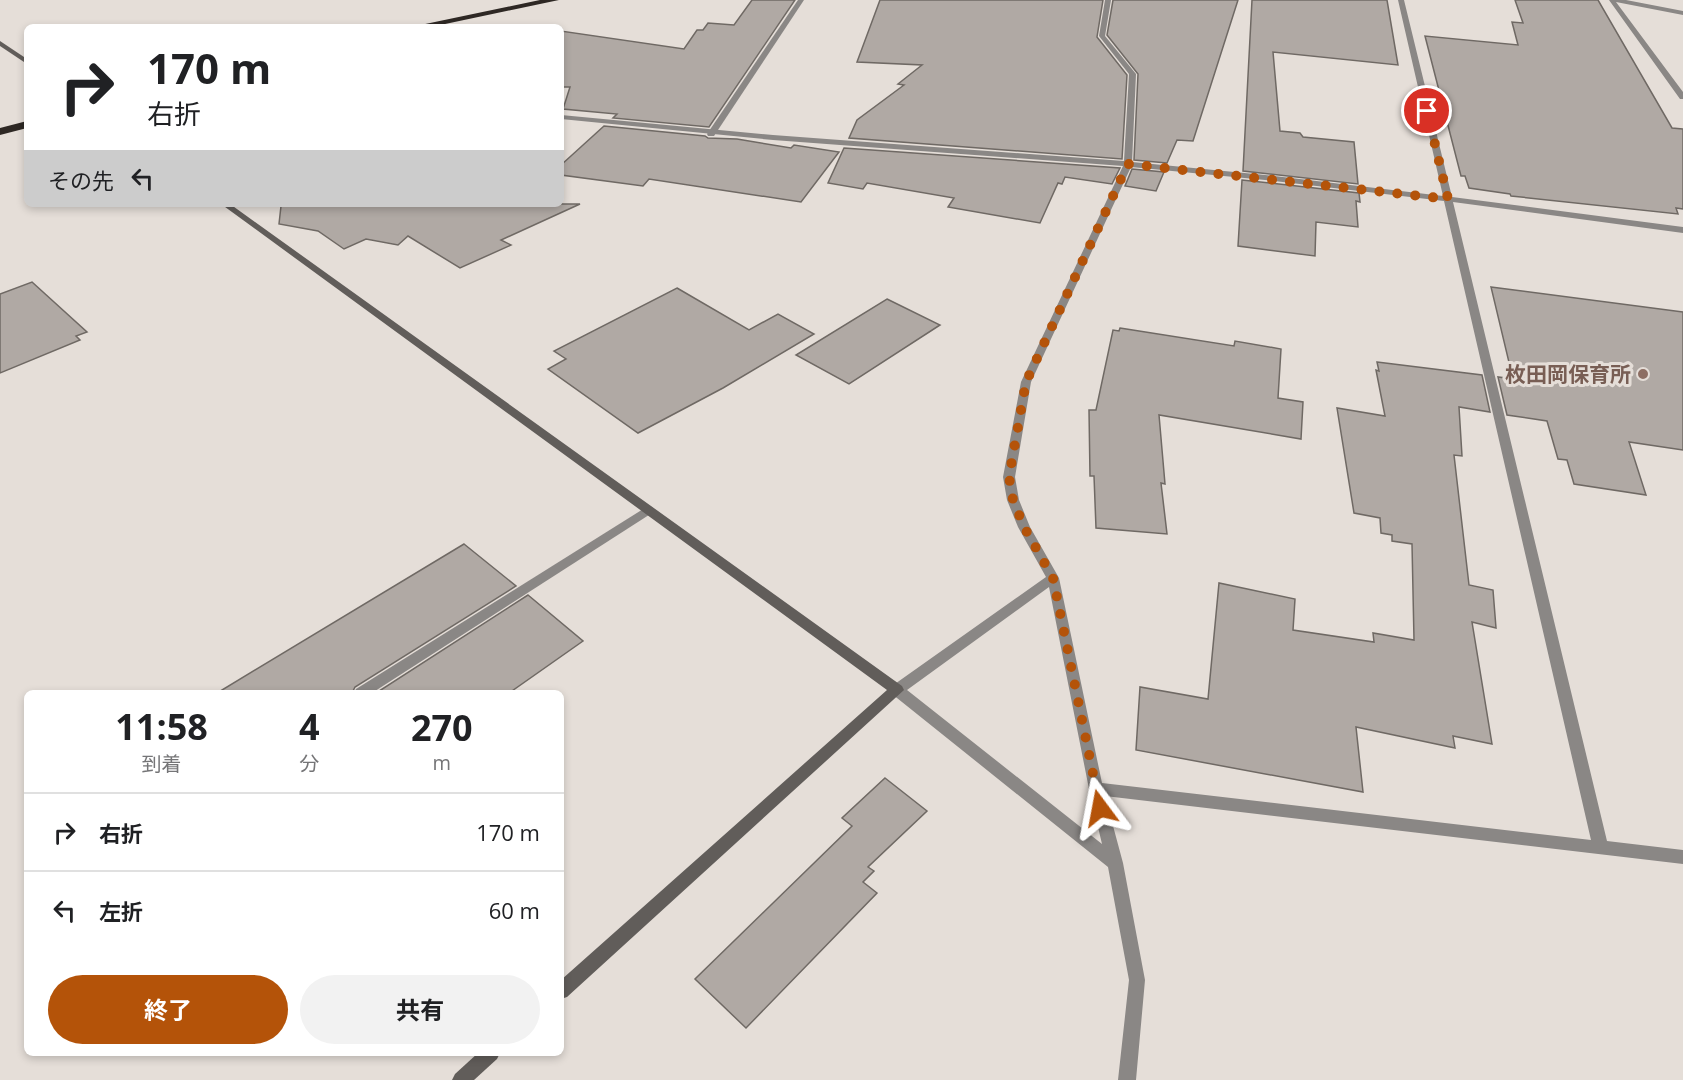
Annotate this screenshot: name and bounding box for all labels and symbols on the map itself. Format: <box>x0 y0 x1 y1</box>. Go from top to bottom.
pin <box>1401 85 1452 136</box>
place label: 枚田岡保育所 <box>1505 360 1631 388</box>
marker: 枚田岡保育所 <box>1636 367 1650 381</box>
position arrow <box>1068 776 1132 840</box>

